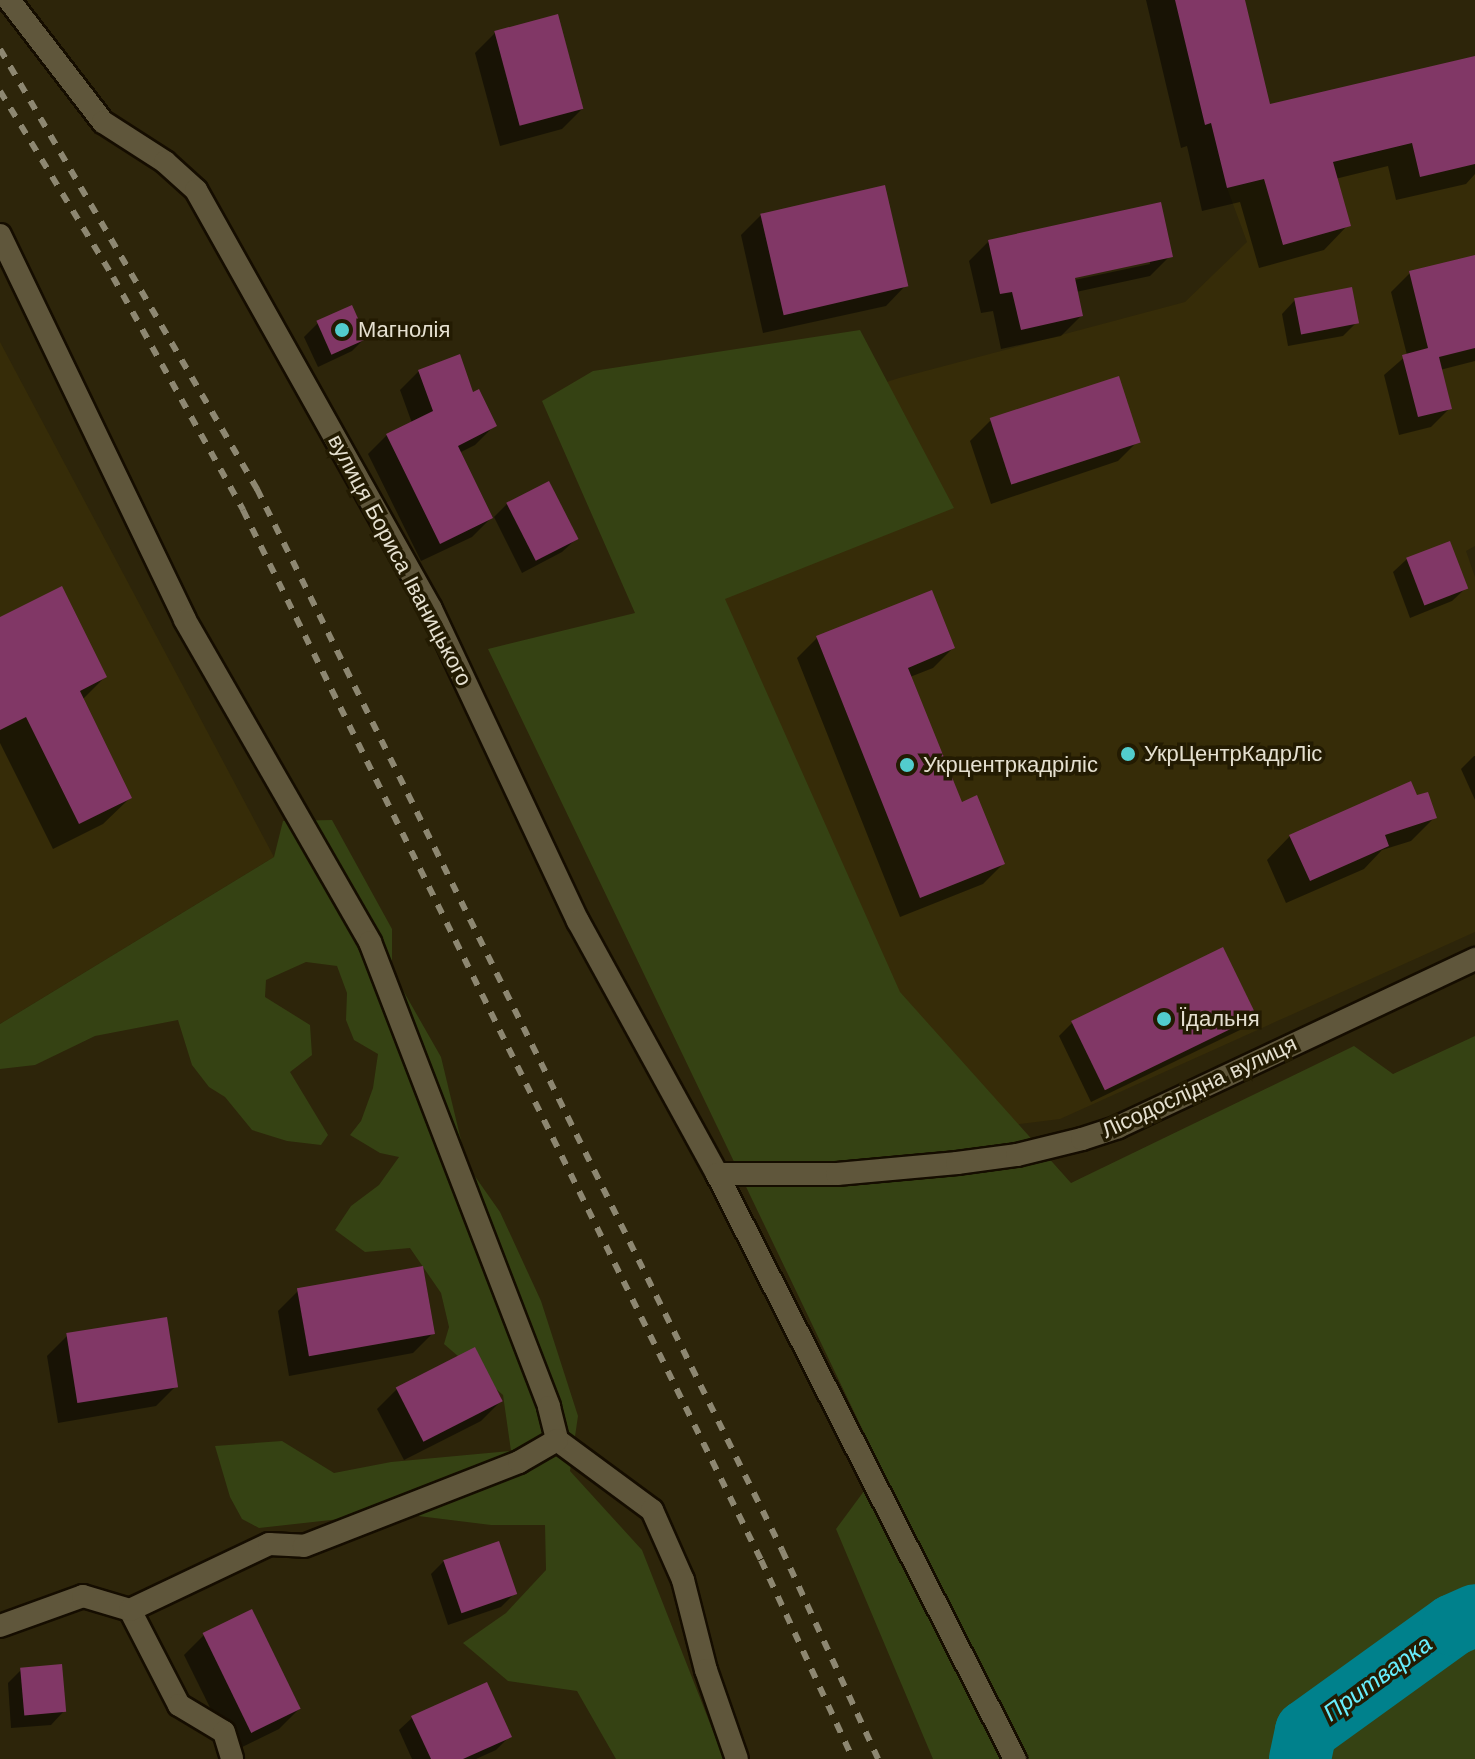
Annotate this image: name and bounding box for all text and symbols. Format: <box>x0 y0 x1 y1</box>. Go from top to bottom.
place label: Магнолія <box>358 317 450 343</box>
marker: Магнолія <box>333 321 351 339</box>
street label: вулиця Бориса Іваницького <box>322 430 478 690</box>
place label: УкрЦентрКадрЛіс <box>1144 741 1322 767</box>
marker: УкрЦентрКадрЛіс <box>1119 745 1137 763</box>
place label: Укрцентркадріліс <box>923 752 1098 778</box>
marker: Укрцентркадріліс <box>898 756 916 774</box>
place label: Їдальня <box>1180 1006 1260 1032</box>
marker: Їдальня <box>1155 1010 1173 1028</box>
street label: Лісодослідна вулиця <box>1097 1030 1301 1144</box>
water label: Притварка <box>1318 1630 1438 1728</box>

